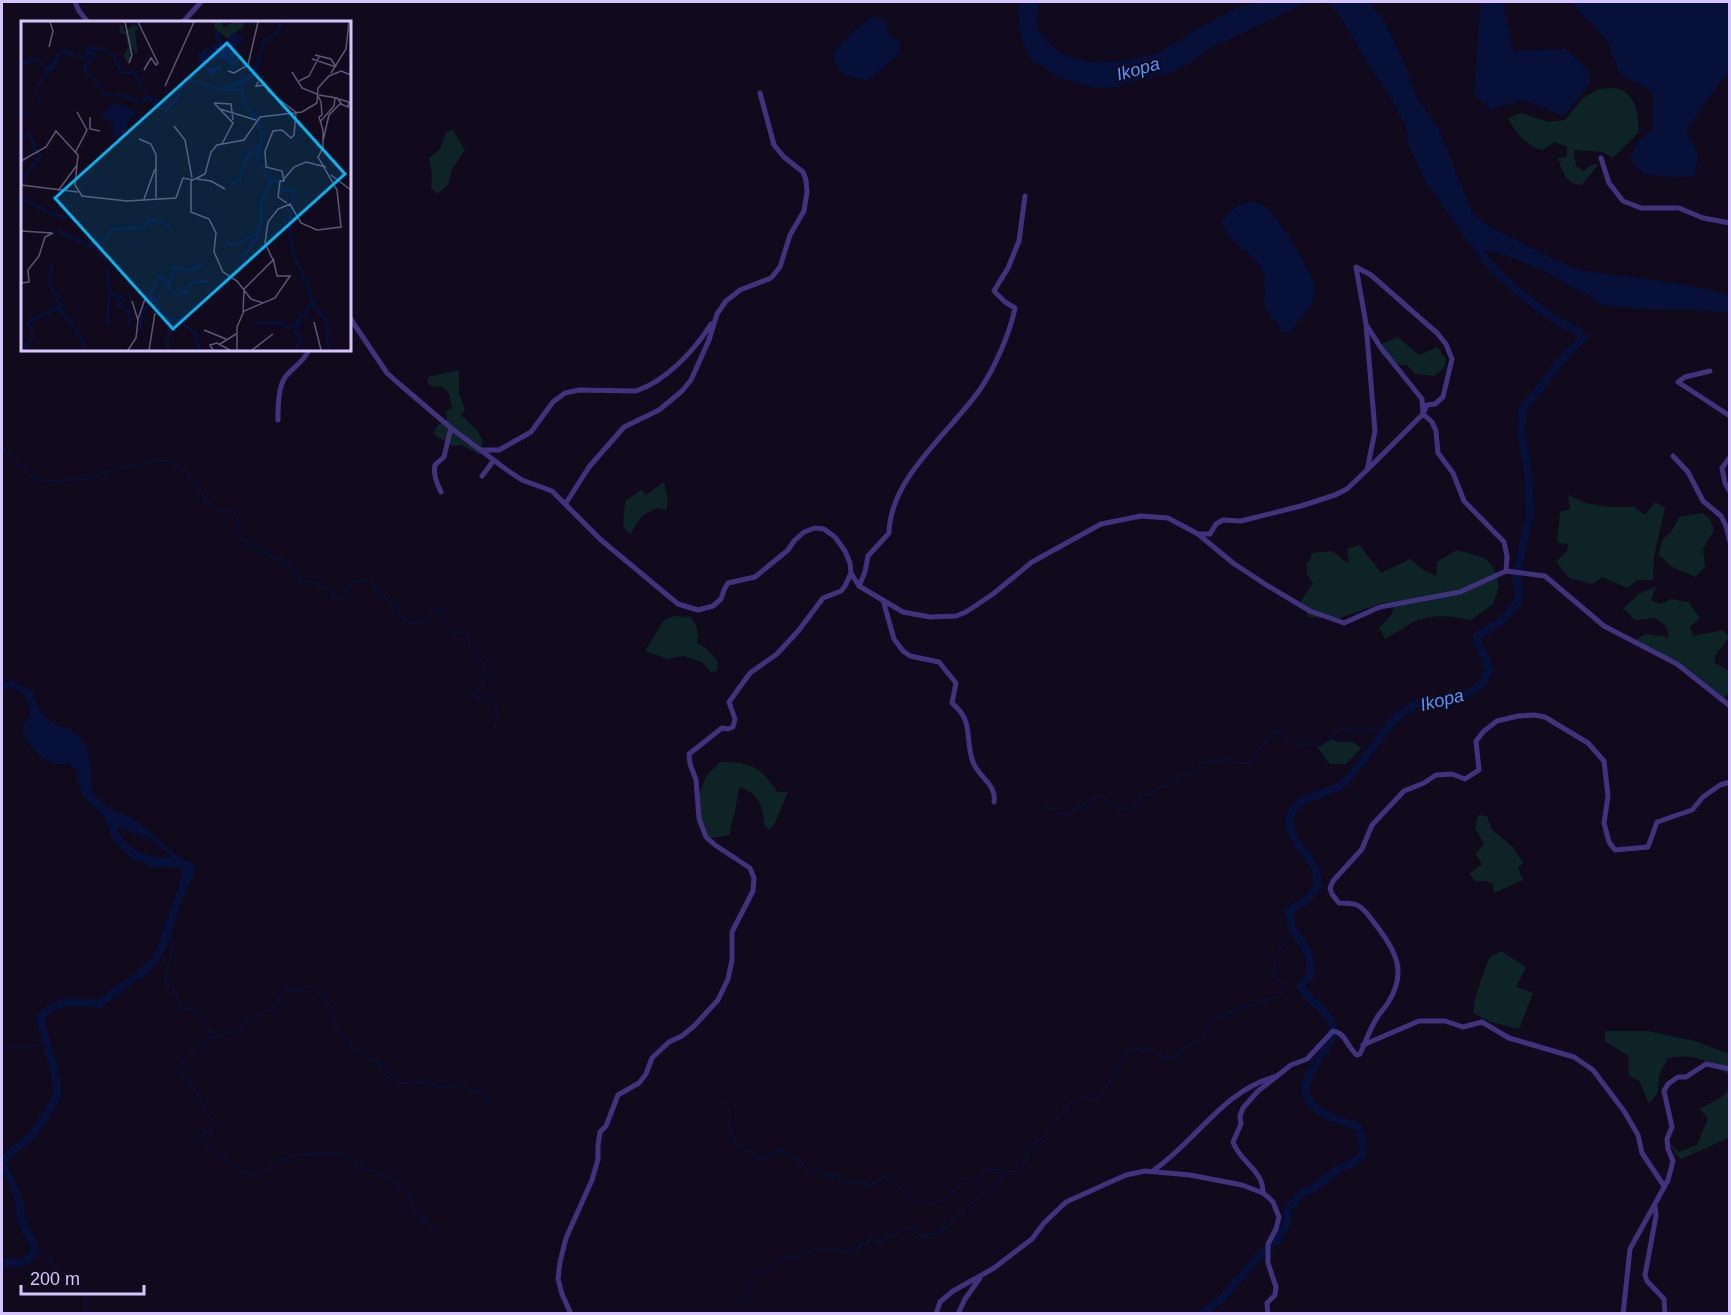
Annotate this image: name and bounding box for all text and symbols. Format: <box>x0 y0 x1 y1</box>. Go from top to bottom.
inset map <box>21 21 351 351</box>
water label: Ikopa <box>1114 53 1162 85</box>
water label: Ikopa <box>1418 685 1466 715</box>
scale bar <box>21 1258 144 1296</box>
text: 200 m <box>30 1269 80 1289</box>

